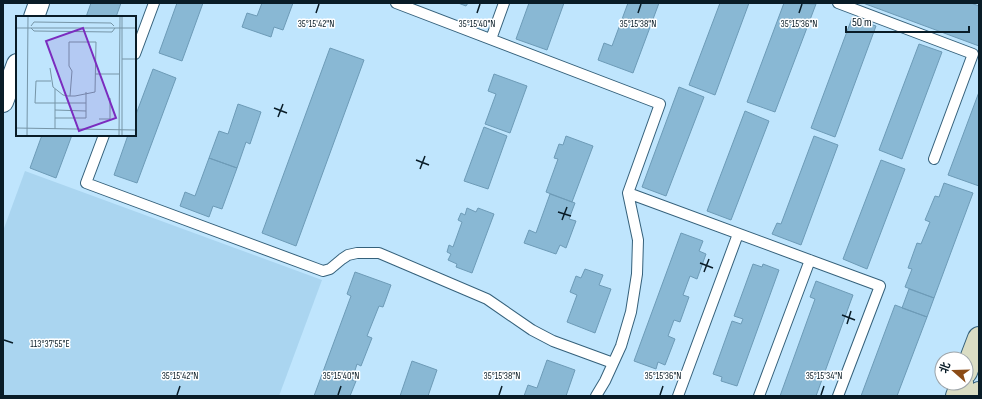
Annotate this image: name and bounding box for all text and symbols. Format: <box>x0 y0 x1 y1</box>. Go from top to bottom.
scale bar <box>846 8 969 34</box>
text: 50 m <box>852 15 872 30</box>
inset map <box>16 16 136 136</box>
text: 35°15'42"N <box>298 18 334 30</box>
text: 35°15'40"N <box>459 18 495 30</box>
text: 35°15'38"N <box>620 18 656 30</box>
text: 35°15'36"N <box>781 18 817 30</box>
text: 113°37'55"E <box>30 338 70 350</box>
north arrow <box>934 351 974 391</box>
text: 北 <box>937 360 953 375</box>
text: 35°15'42"N <box>162 370 198 382</box>
text: 35°15'40"N <box>323 370 359 382</box>
text: 35°15'38"N <box>484 370 520 382</box>
text: 35°15'36"N <box>645 370 681 382</box>
text: 35°15'34"N <box>806 370 842 382</box>

